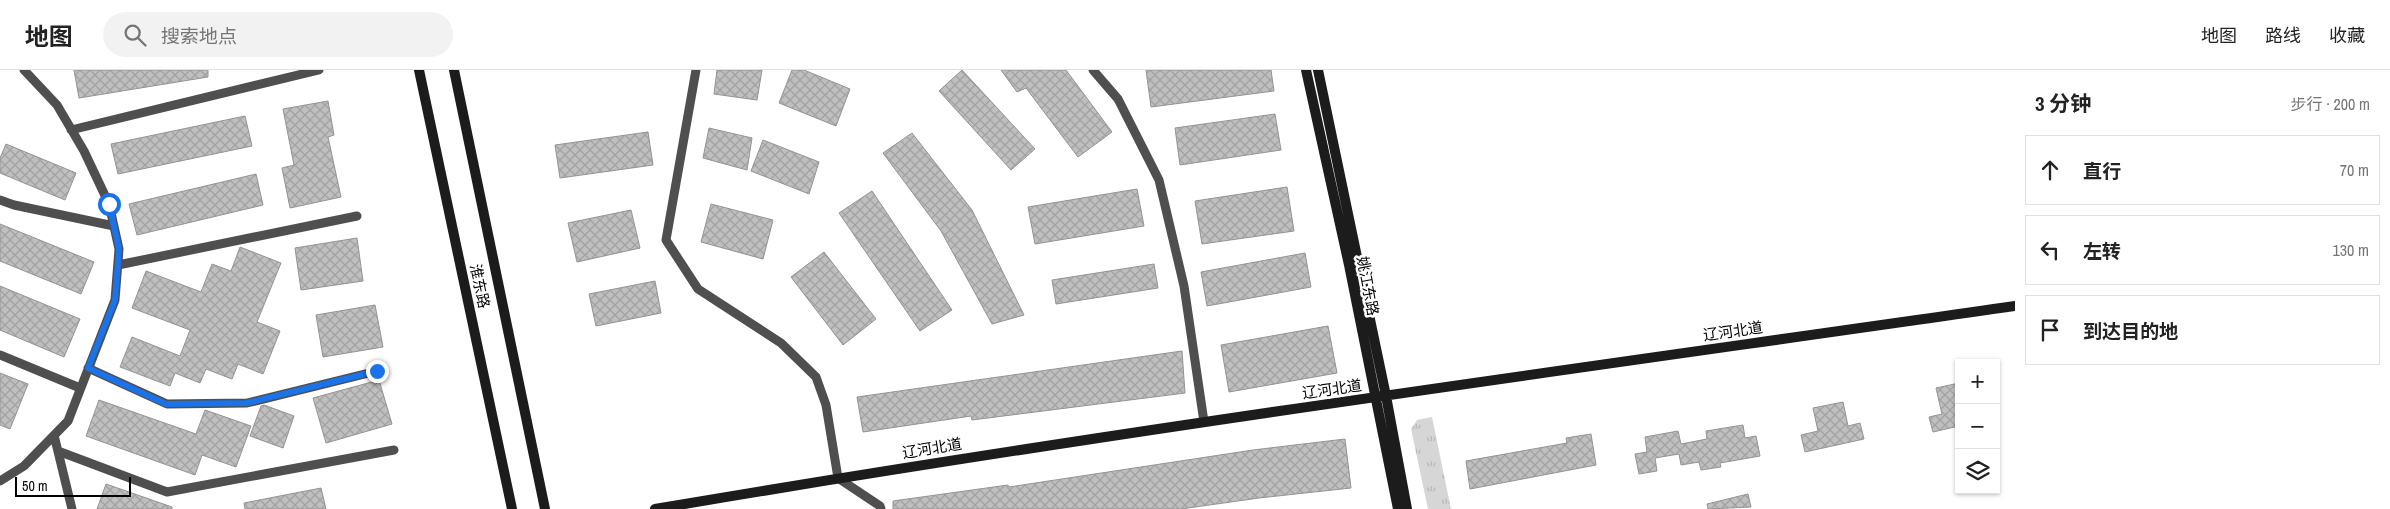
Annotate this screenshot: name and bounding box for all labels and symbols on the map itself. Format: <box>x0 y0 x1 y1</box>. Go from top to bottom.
route start <box>98 193 121 216</box>
street label: 姚江东路 <box>1352 255 1384 317</box>
street label: 淮东路 <box>465 262 495 310</box>
street label: 辽河北道 <box>1702 316 1764 346</box>
route end <box>366 360 389 383</box>
street label: 辽河北道 <box>1301 374 1363 404</box>
street label: 辽河北道 <box>901 433 963 463</box>
scale bar <box>15 474 131 497</box>

